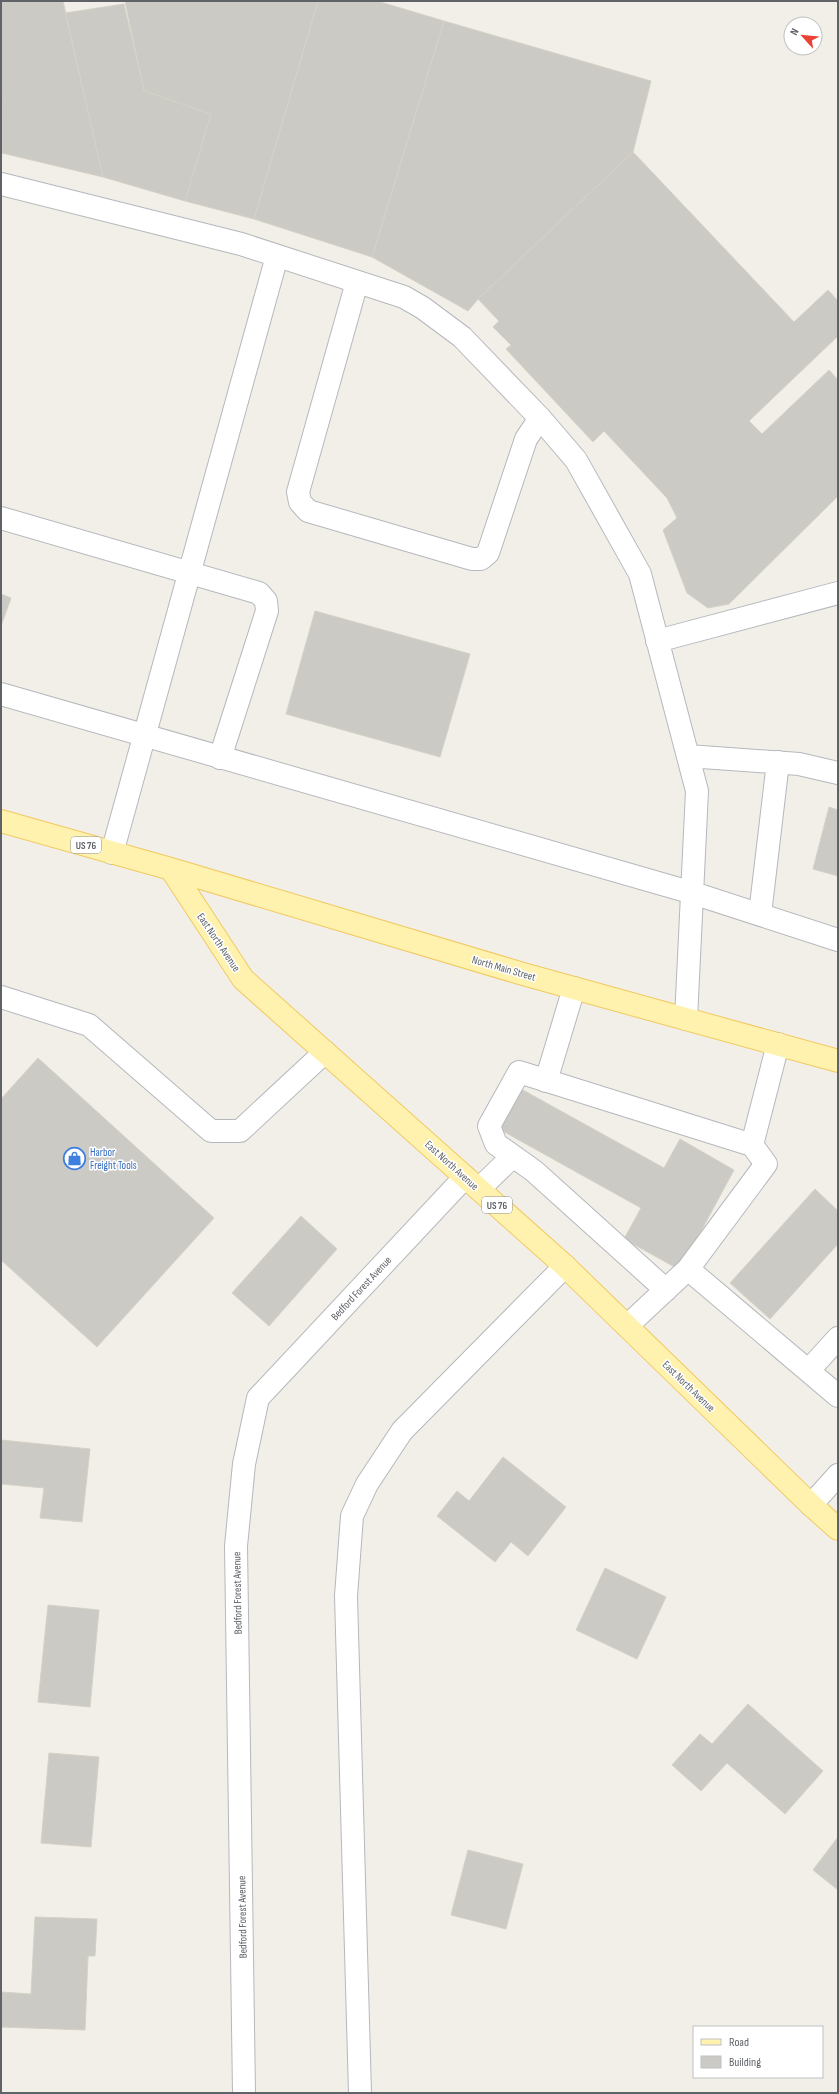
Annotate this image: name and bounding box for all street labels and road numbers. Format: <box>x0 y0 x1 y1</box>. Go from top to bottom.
road number: US 76 <box>71 837 101 853</box>
street label: East North Avenue <box>194 911 243 974</box>
street label: North Main Street <box>470 953 538 984</box>
street label: East North Avenue <box>422 1138 481 1193</box>
road number: US 76 <box>482 1197 512 1213</box>
street label: Bedford Forest Avenue <box>328 1254 394 1323</box>
street label: East North Avenue <box>660 1358 718 1415</box>
street label: Bedford Forest Avenue <box>230 1552 245 1634</box>
street label: Bedford Forest Avenue <box>235 1876 250 1958</box>

